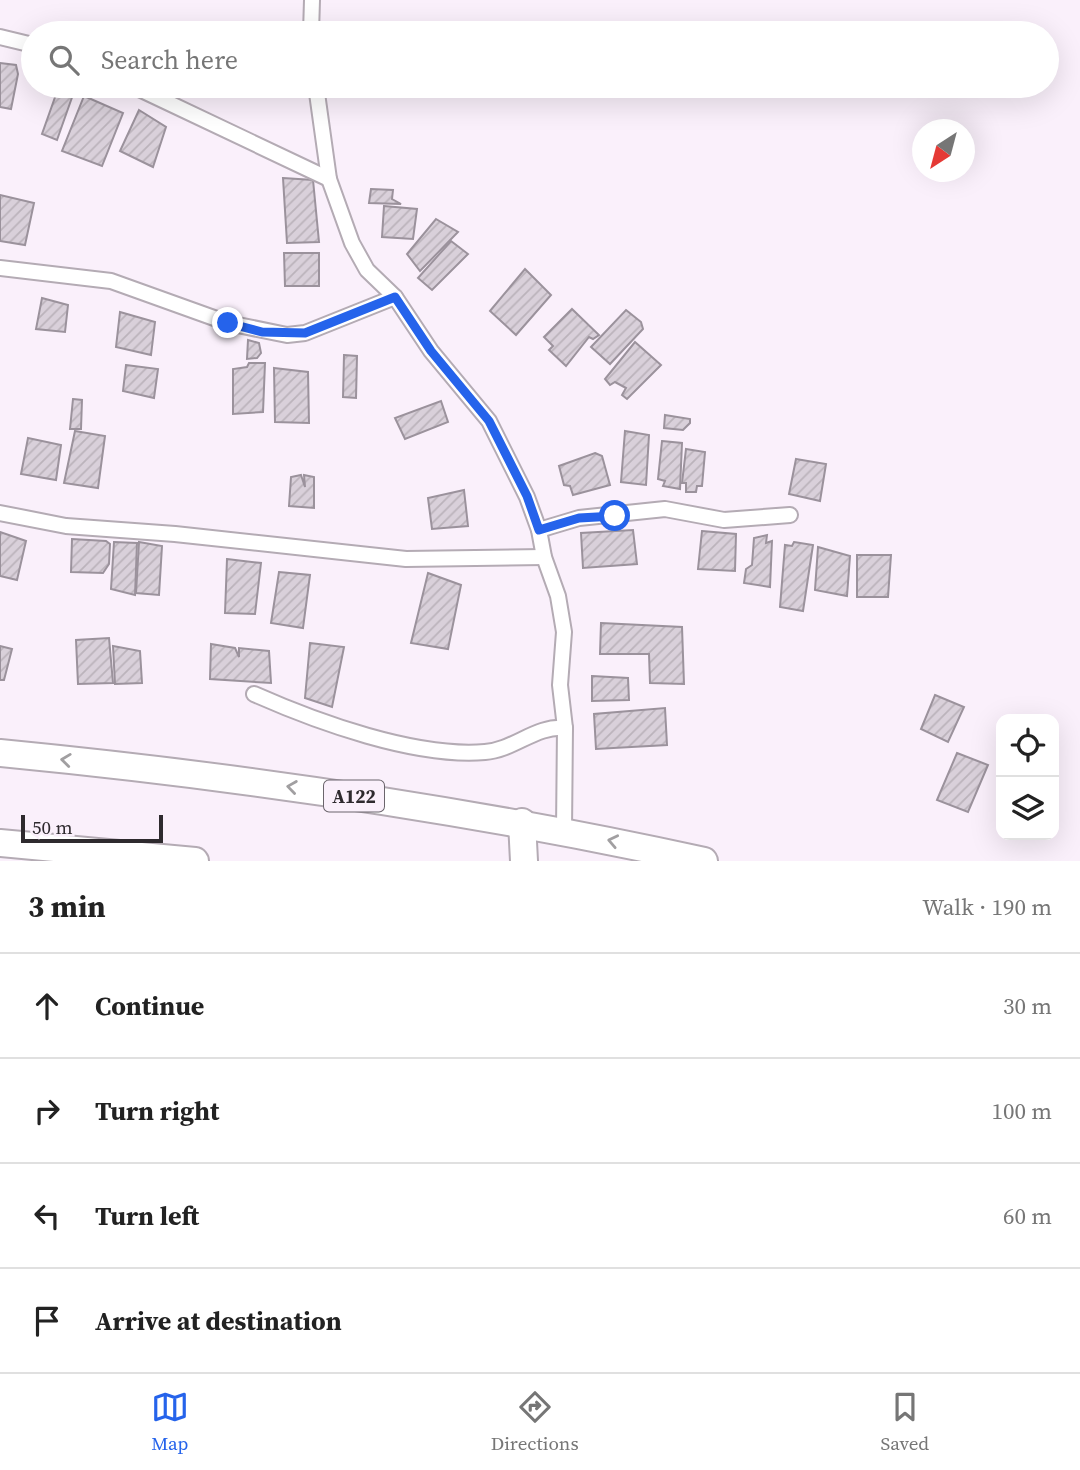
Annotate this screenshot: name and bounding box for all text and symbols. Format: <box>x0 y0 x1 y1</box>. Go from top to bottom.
search box <box>21 21 1059 98</box>
icon: search <box>45 41 83 79</box>
text: Search here <box>101 42 238 78</box>
north arrow <box>912 119 975 182</box>
route end <box>212 307 243 338</box>
route start <box>599 500 630 531</box>
map controls <box>996 714 1059 840</box>
button: locate <box>996 714 1059 777</box>
one-way arrow <box>61 752 72 767</box>
button: layers <box>996 777 1059 840</box>
one-way arrow <box>286 780 298 795</box>
road number: A122 <box>324 780 384 811</box>
scale bar <box>21 812 163 844</box>
text: 50 m <box>32 814 73 840</box>
one-way arrow <box>607 835 619 850</box>
text: 3 min <box>28 886 106 927</box>
text: Walk · 190 m <box>922 891 1052 923</box>
icon: ahead <box>28 987 66 1025</box>
text: Continue <box>95 988 204 1024</box>
text: 30 m <box>1003 990 1052 1022</box>
icon: right <box>28 1092 66 1130</box>
text: Turn right <box>95 1093 219 1129</box>
text: 100 m <box>991 1095 1052 1127</box>
icon: left <box>28 1197 66 1235</box>
text: Turn left <box>95 1198 199 1234</box>
text: 60 m <box>1003 1200 1052 1232</box>
icon: arrive <box>28 1302 66 1340</box>
text: Arrive at destination <box>95 1303 342 1339</box>
tab: Map <box>151 1388 189 1456</box>
tab: Directions <box>491 1388 579 1456</box>
tab: Saved <box>880 1388 929 1456</box>

